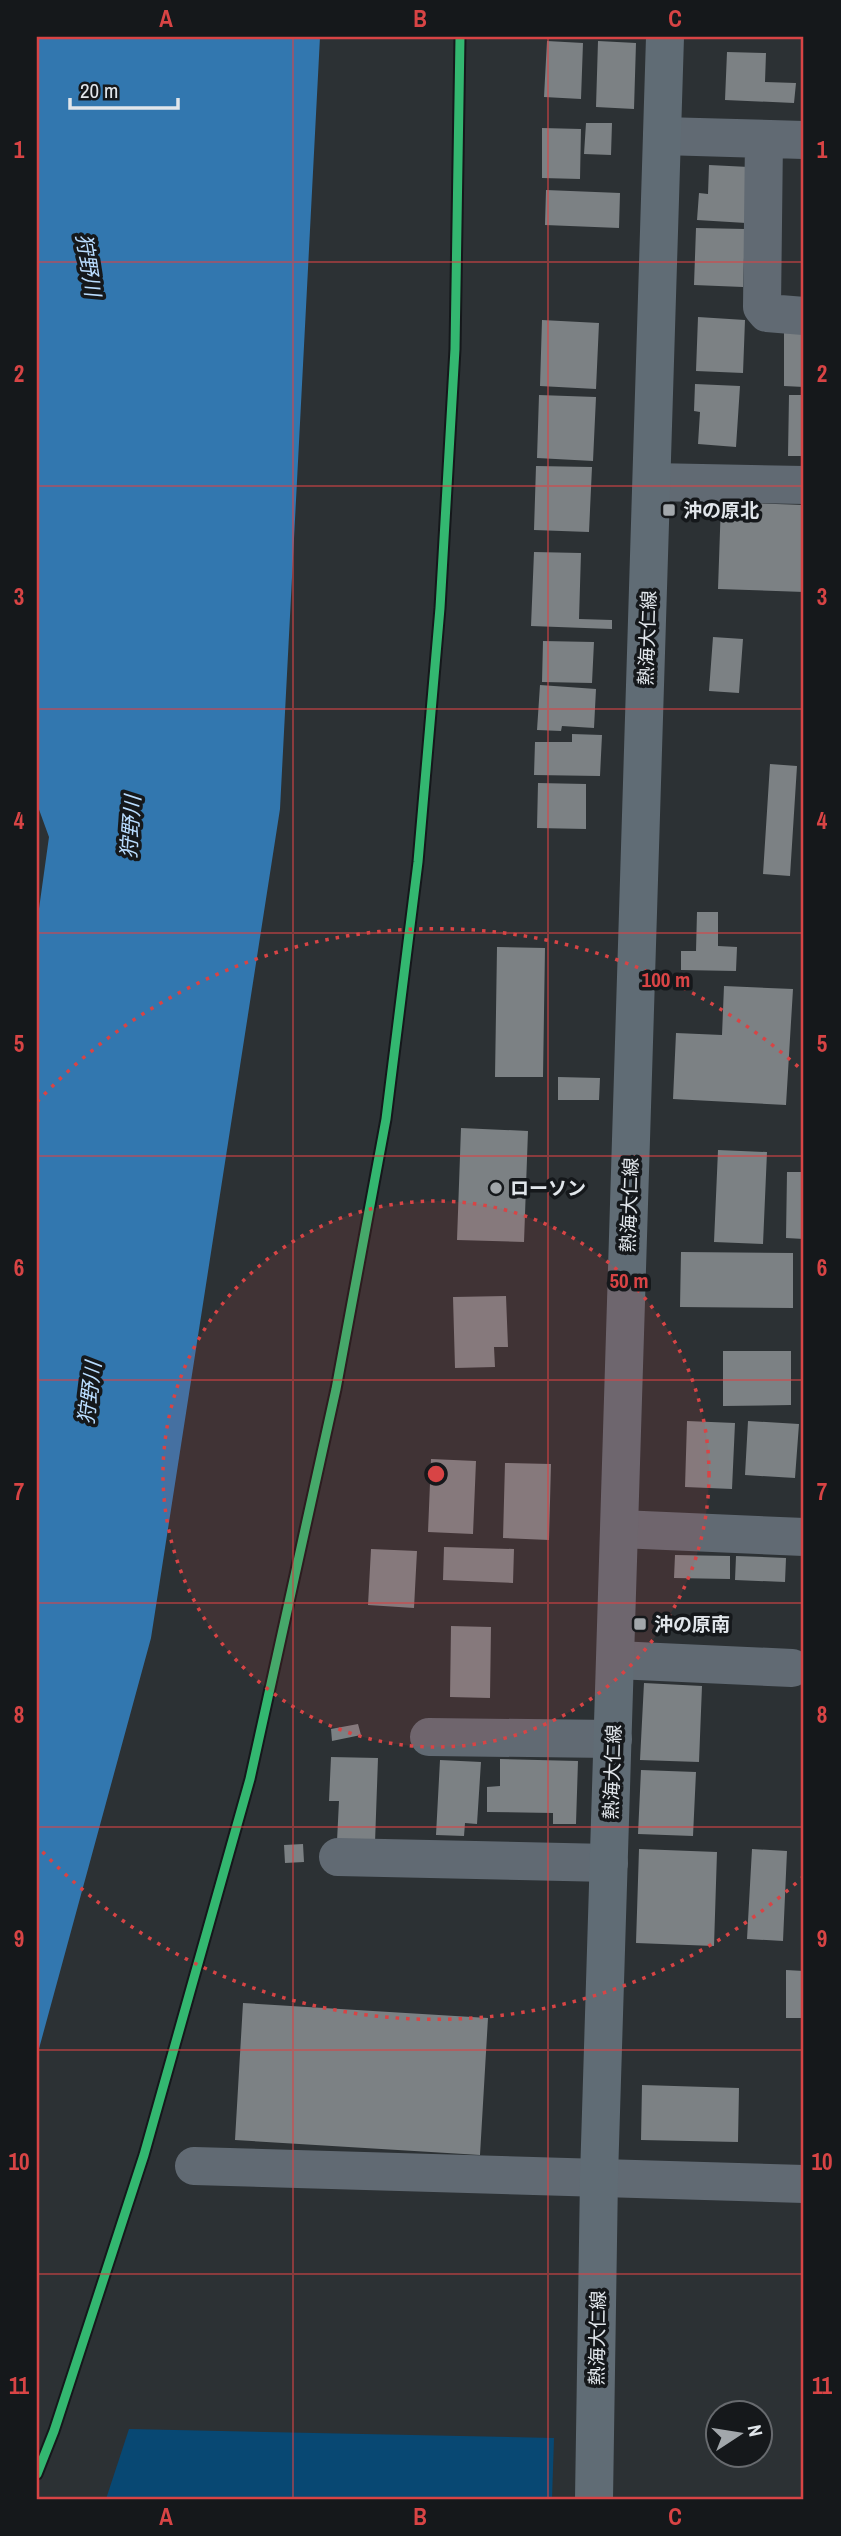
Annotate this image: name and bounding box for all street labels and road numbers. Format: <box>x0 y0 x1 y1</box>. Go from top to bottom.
street label: 熱海大仁線 <box>632 590 662 686</box>
street label: 熱海大仁線 <box>614 1157 644 1253</box>
street label: 熱海大仁線 <box>597 1724 627 1820</box>
street label: 熱海大仁線 <box>583 2290 611 2386</box>

